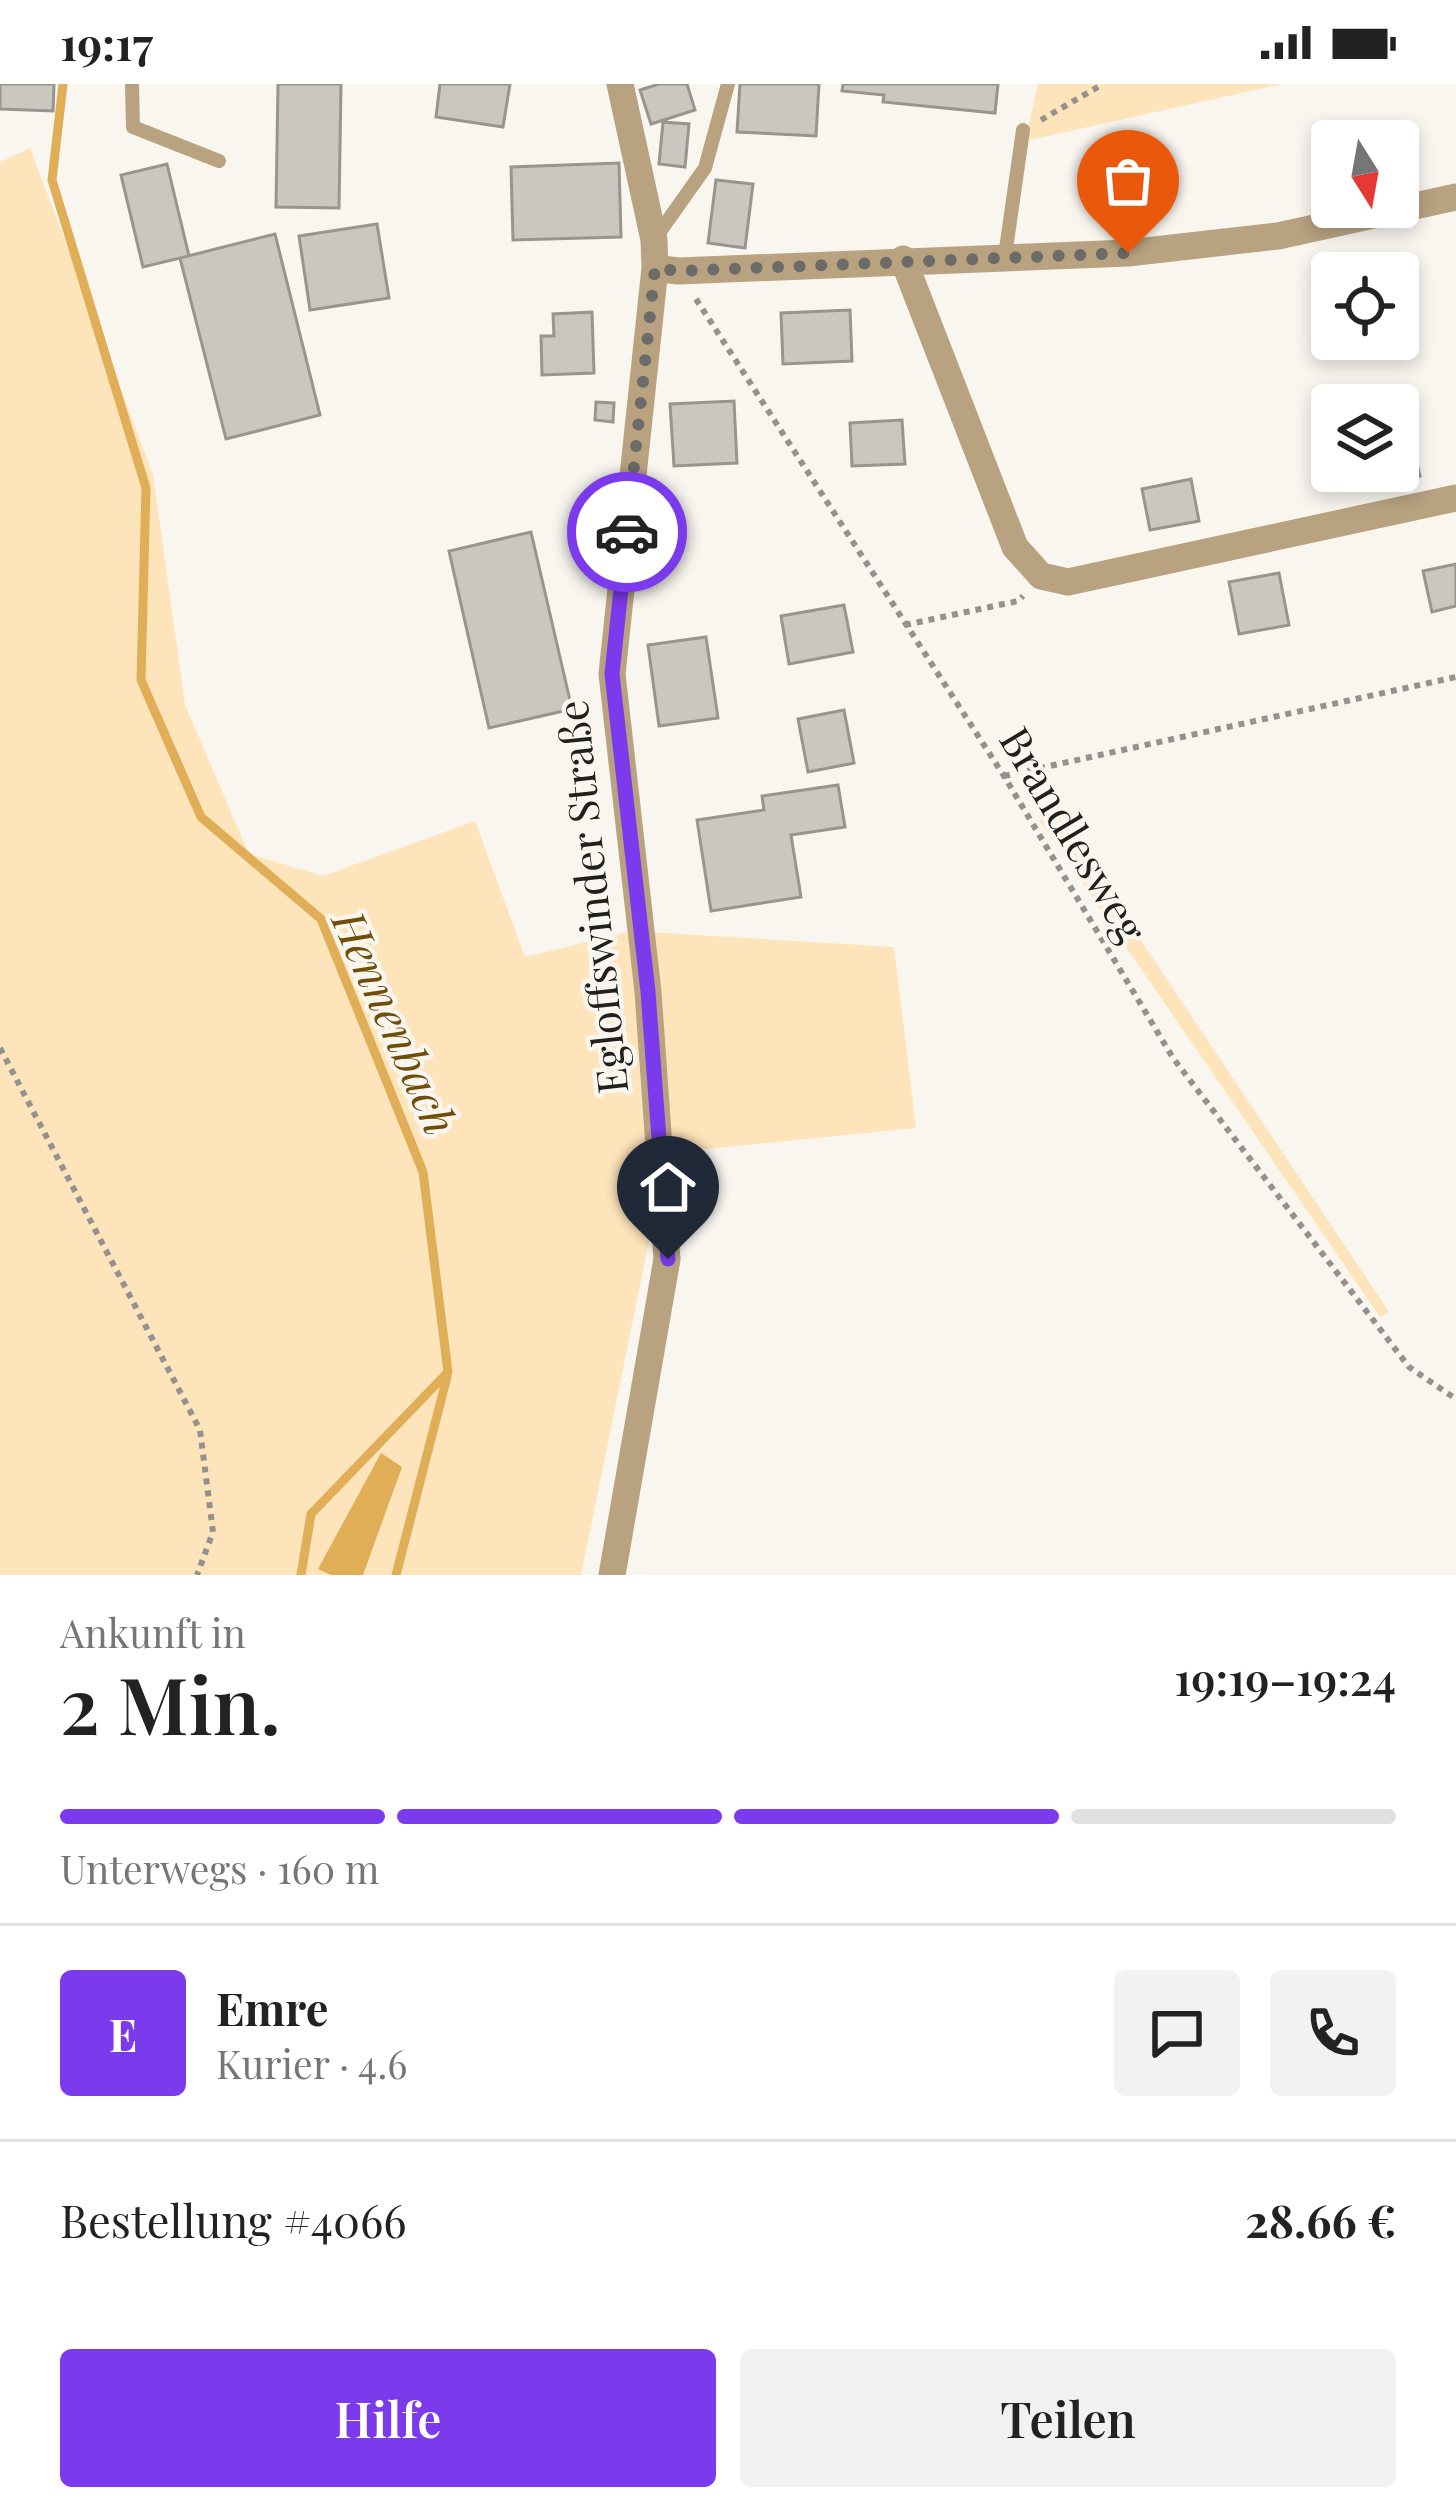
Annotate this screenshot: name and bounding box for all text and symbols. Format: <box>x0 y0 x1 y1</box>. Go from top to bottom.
text: 19:17 <box>60 12 153 72</box>
north arrow <box>1311 120 1419 228</box>
map controls <box>1311 120 1419 492</box>
pin <box>1077 130 1179 253</box>
icon: bag <box>1095 148 1161 214</box>
button: locate <box>1311 252 1419 360</box>
button: layers <box>1311 384 1419 492</box>
courier <box>567 472 687 592</box>
icon: car <box>594 499 660 565</box>
street label: Egloffswinder Straße <box>543 698 640 1097</box>
street label: Brandlesweg <box>988 716 1161 952</box>
water label: Hennenbach <box>320 898 473 1143</box>
pin <box>617 1136 719 1259</box>
icon: home <box>635 1154 701 1220</box>
text: Ankunft in <box>60 1606 246 1658</box>
text: 19:19–19:24 <box>1174 1647 1396 1707</box>
text: 2 Min. <box>60 1651 281 1755</box>
text: Unterwegs · 160 m <box>60 1842 380 1894</box>
button: chat <box>1114 1970 1240 2096</box>
button: phone <box>1270 1970 1396 2096</box>
text: Emre <box>216 1977 328 2037</box>
text: E <box>109 2003 137 2063</box>
text: Kurier · 4.6 <box>216 2037 407 2089</box>
text: Bestellung #4066 <box>60 2189 406 2249</box>
text: 28.66 € <box>1245 2189 1396 2249</box>
button: Hilfe <box>60 2349 716 2487</box>
button: Teilen <box>740 2349 1396 2487</box>

